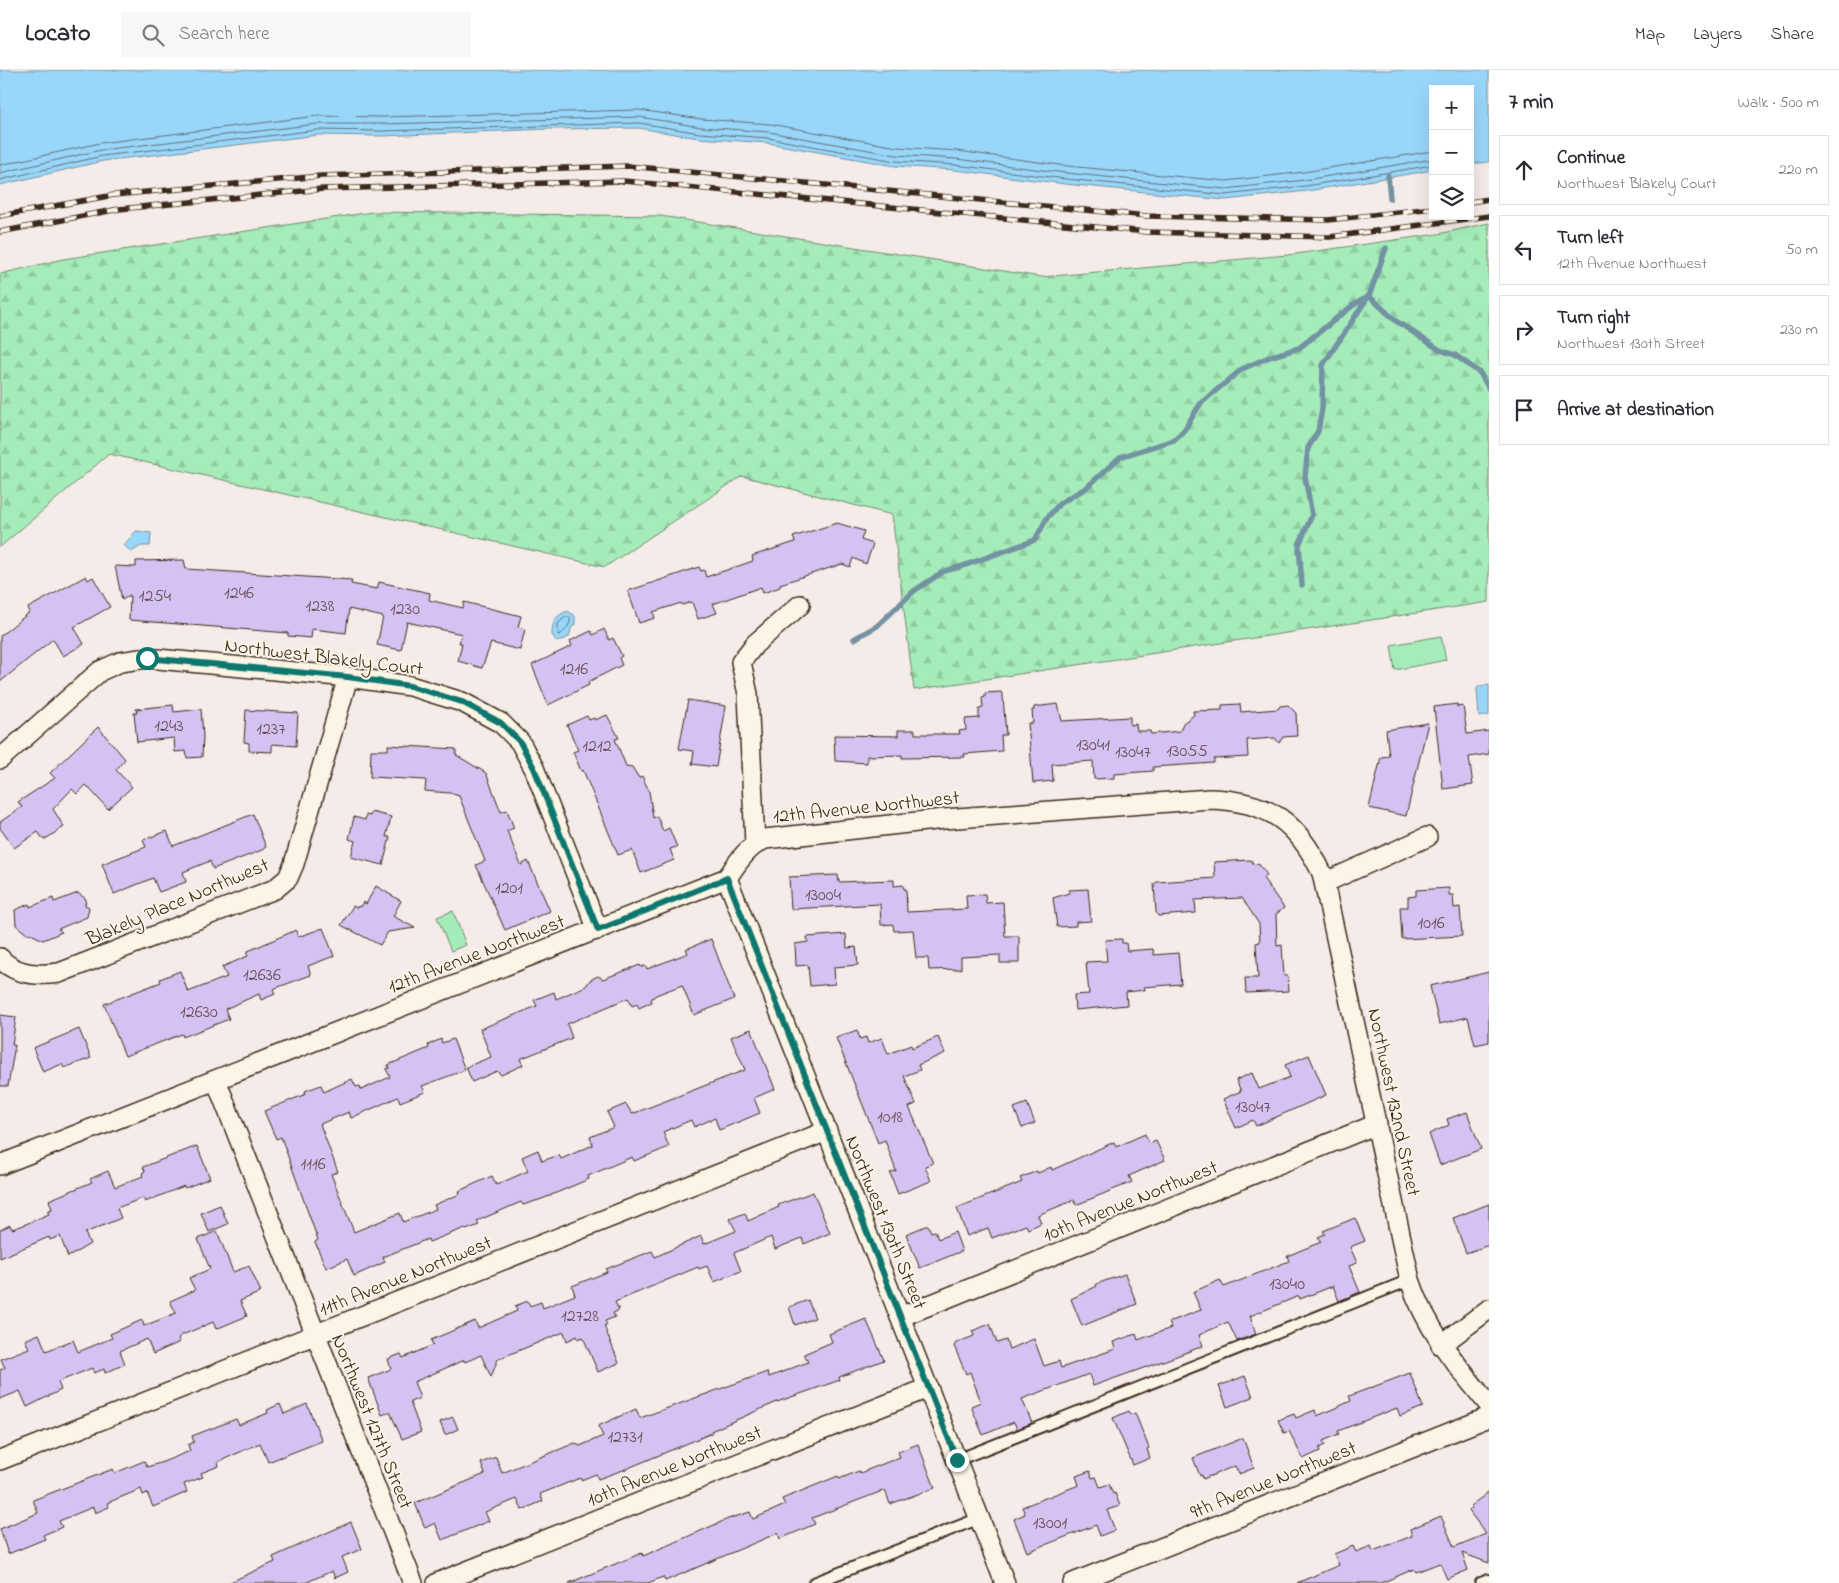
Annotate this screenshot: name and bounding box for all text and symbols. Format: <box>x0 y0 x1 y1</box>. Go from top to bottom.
search box <box>121 12 471 57</box>
text: Locato <box>25 17 91 52</box>
icon: search <box>139 21 167 49</box>
text: Search here <box>179 21 270 48</box>
text: Map <box>1635 22 1665 48</box>
text: Layers <box>1693 22 1743 48</box>
text: Share <box>1771 22 1814 48</box>
map controls <box>1429 85 1474 220</box>
button: + <box>1429 85 1474 130</box>
text: 7 min <box>1509 88 1553 118</box>
text: Walk · 500 m <box>1737 91 1819 115</box>
button: − <box>1429 130 1474 175</box>
text: Continue <box>1557 145 1625 172</box>
icon: ahead <box>1510 156 1538 184</box>
text: 220 m <box>1779 158 1818 182</box>
text: Northwest Blakely Court <box>1557 172 1717 196</box>
button: layers <box>1429 175 1474 220</box>
text: Turn left <box>1557 225 1624 252</box>
icon: left <box>1510 236 1538 264</box>
text: 50 m <box>1786 238 1818 262</box>
text: 12th Avenue Northwest <box>1557 252 1707 276</box>
text: Turn right <box>1557 305 1630 332</box>
icon: right <box>1510 316 1538 344</box>
text: 230 m <box>1780 318 1818 342</box>
text: Northwest 130th Street <box>1557 332 1705 356</box>
icon: arrive <box>1510 396 1538 424</box>
text: Arrive at destination <box>1557 397 1714 424</box>
house number: 1246 <box>224 581 254 607</box>
house number: 1254 <box>139 584 172 610</box>
house number: 1238 <box>306 594 335 620</box>
house number: 1230 <box>390 597 420 623</box>
street label: Northwest Blakely Court <box>223 632 425 685</box>
route start <box>136 647 159 670</box>
house number: 1216 <box>560 657 588 683</box>
house number: 1243 <box>154 714 184 740</box>
house number: 1237 <box>256 717 286 743</box>
house number: 13041 <box>1076 733 1110 759</box>
house number: 1212 <box>582 734 612 760</box>
house number: 13055 <box>1166 739 1208 765</box>
house number: 13047 <box>1115 740 1151 766</box>
street label: 12th Avenue Northwest <box>771 784 961 833</box>
street label: Blakely Place Northwest <box>81 851 274 955</box>
house number: 1201 <box>495 876 523 902</box>
house number: 13004 <box>805 883 842 909</box>
street label: 12th Avenue Northwest <box>384 908 570 1002</box>
house number: 1016 <box>1417 911 1445 937</box>
house number: 12636 <box>243 963 281 989</box>
house number: 12630 <box>180 1000 218 1026</box>
street label: Northwest 132nd Street <box>1358 1006 1427 1199</box>
house number: 13047 <box>1235 1095 1271 1121</box>
house number: 1018 <box>877 1105 903 1131</box>
street label: Northwest 130th Street <box>837 1132 933 1314</box>
house number: 1116 <box>300 1152 326 1178</box>
street label: 10th Avenue Northwest <box>1039 1154 1223 1251</box>
street label: 11th Avenue Northwest <box>315 1229 497 1325</box>
house number: 13040 <box>1269 1272 1305 1298</box>
house number: 12728 <box>561 1304 599 1330</box>
street label: Northwest 127th Street <box>322 1330 419 1514</box>
street label: 10th Avenue Northwest <box>583 1419 767 1516</box>
house number: 12731 <box>607 1425 643 1451</box>
street label: 9th Avenue Northwest <box>1186 1435 1362 1528</box>
route end <box>946 1449 969 1472</box>
house number: 13001 <box>1033 1511 1067 1537</box>

